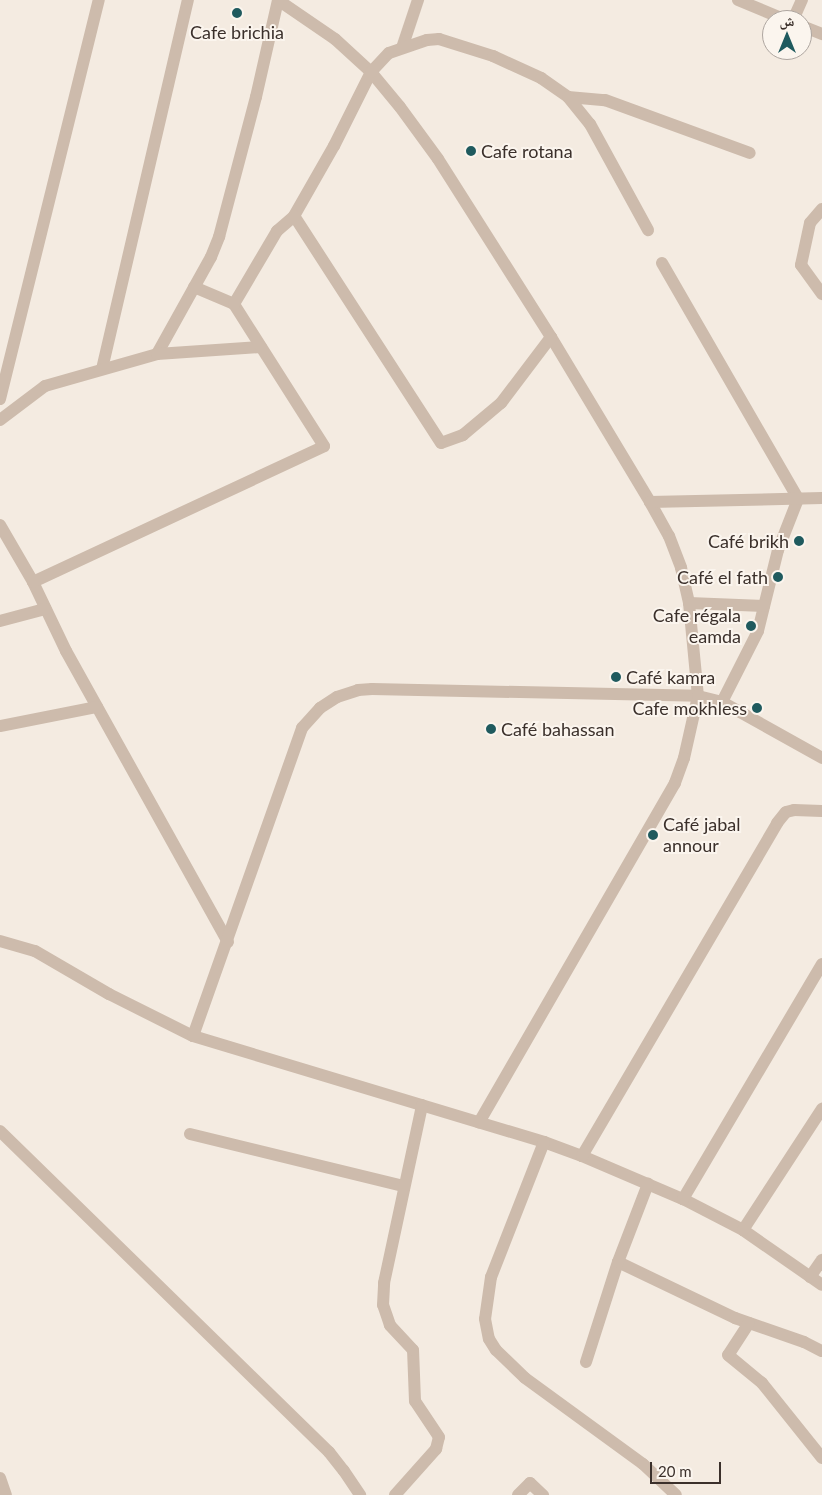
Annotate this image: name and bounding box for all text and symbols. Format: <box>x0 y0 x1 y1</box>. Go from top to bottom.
marker: Cafe brichia <box>231 7 243 19</box>
north arrow <box>762 10 812 60</box>
text: ش <box>780 12 794 29</box>
place label: Cafe brichia <box>190 21 284 43</box>
place label: Cafe rotana <box>481 140 573 162</box>
marker: Cafe rotana <box>465 145 477 157</box>
place label: Café brikh <box>708 530 789 552</box>
marker: Café brikh <box>793 535 805 547</box>
place label: Café el fath <box>677 566 768 588</box>
marker: Café el fath <box>772 571 784 583</box>
place label: Cafe régala eamda <box>653 605 741 648</box>
marker: Cafe régala eamda <box>745 620 757 632</box>
place label: Café kamra <box>626 666 715 688</box>
marker: Café kamra <box>610 671 622 683</box>
place label: Cafe mokhless <box>633 697 747 719</box>
marker: Cafe mokhless <box>751 702 763 714</box>
place label: Café bahassan <box>501 718 615 740</box>
marker: Café bahassan <box>485 723 497 735</box>
place label: Café jabal annour <box>663 814 740 856</box>
marker: Café jabal annour <box>647 829 659 841</box>
scale bar <box>652 1452 723 1484</box>
text: 20 m <box>658 1462 692 1480</box>

